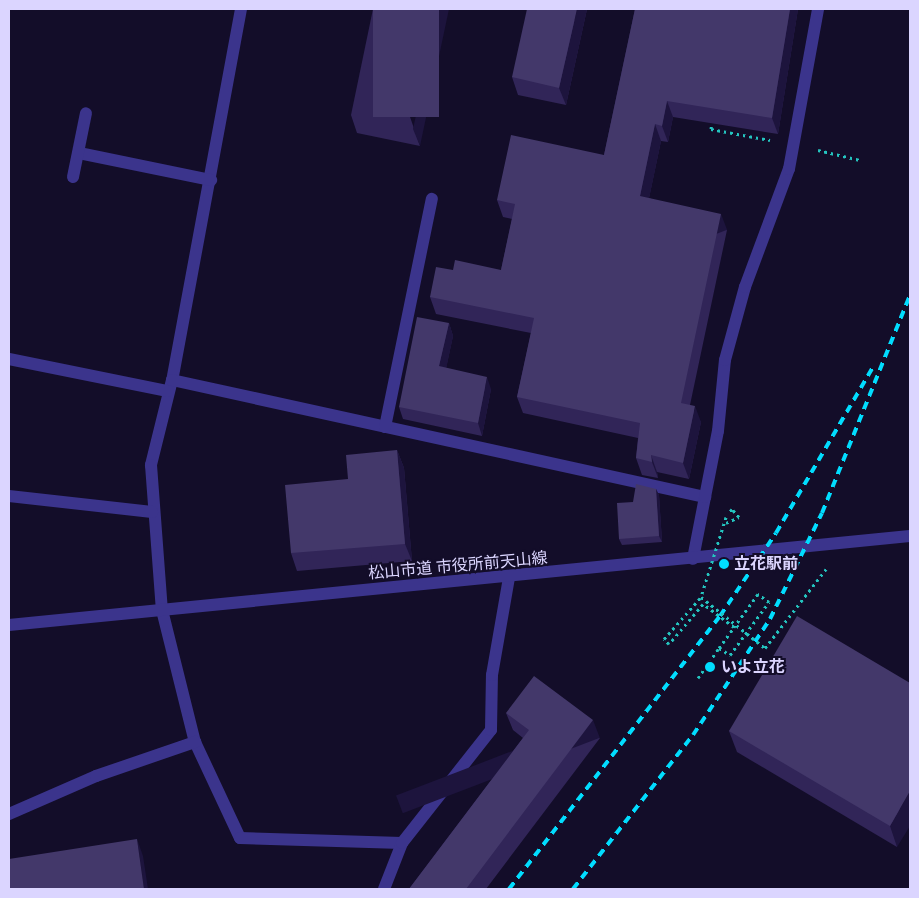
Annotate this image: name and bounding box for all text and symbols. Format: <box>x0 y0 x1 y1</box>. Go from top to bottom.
street label: 松山市道 市役所前天山線 <box>368 549 548 583</box>
place label: 立花駅前 <box>734 554 798 574</box>
marker: 立花駅前 <box>718 558 730 570</box>
place label: いよ立花 <box>721 657 785 677</box>
marker: いよ立花 <box>703 660 717 674</box>

